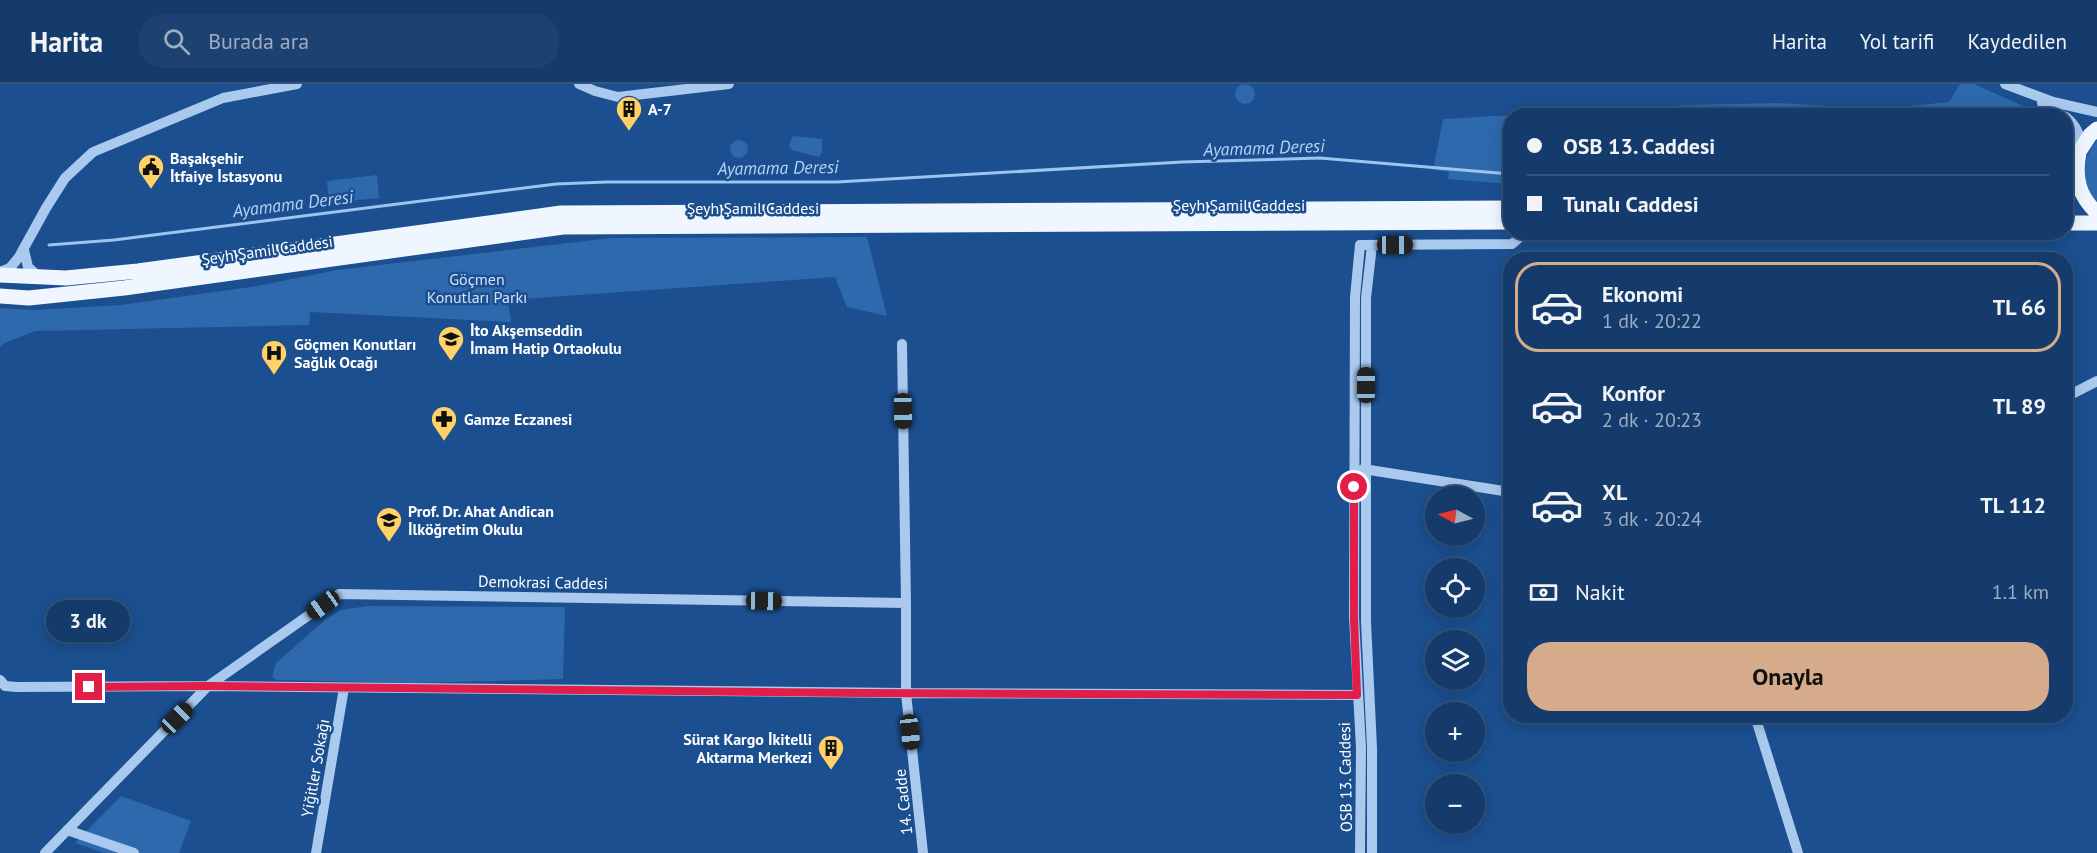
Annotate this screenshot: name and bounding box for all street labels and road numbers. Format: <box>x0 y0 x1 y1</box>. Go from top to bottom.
street label: Şeyh Şamil Caddesi <box>1173 195 1305 215</box>
street label: Şeyh Şamil Caddesi <box>687 198 819 218</box>
street label: Şeyh Şamil Caddesi <box>200 231 334 269</box>
street label: Demokrasi Caddesi <box>478 571 608 593</box>
street label: Yiğitler Sokağı <box>297 717 333 819</box>
street label: OSB 13. Caddesi <box>1334 722 1356 832</box>
street label: 14. Cadde <box>890 768 916 836</box>

